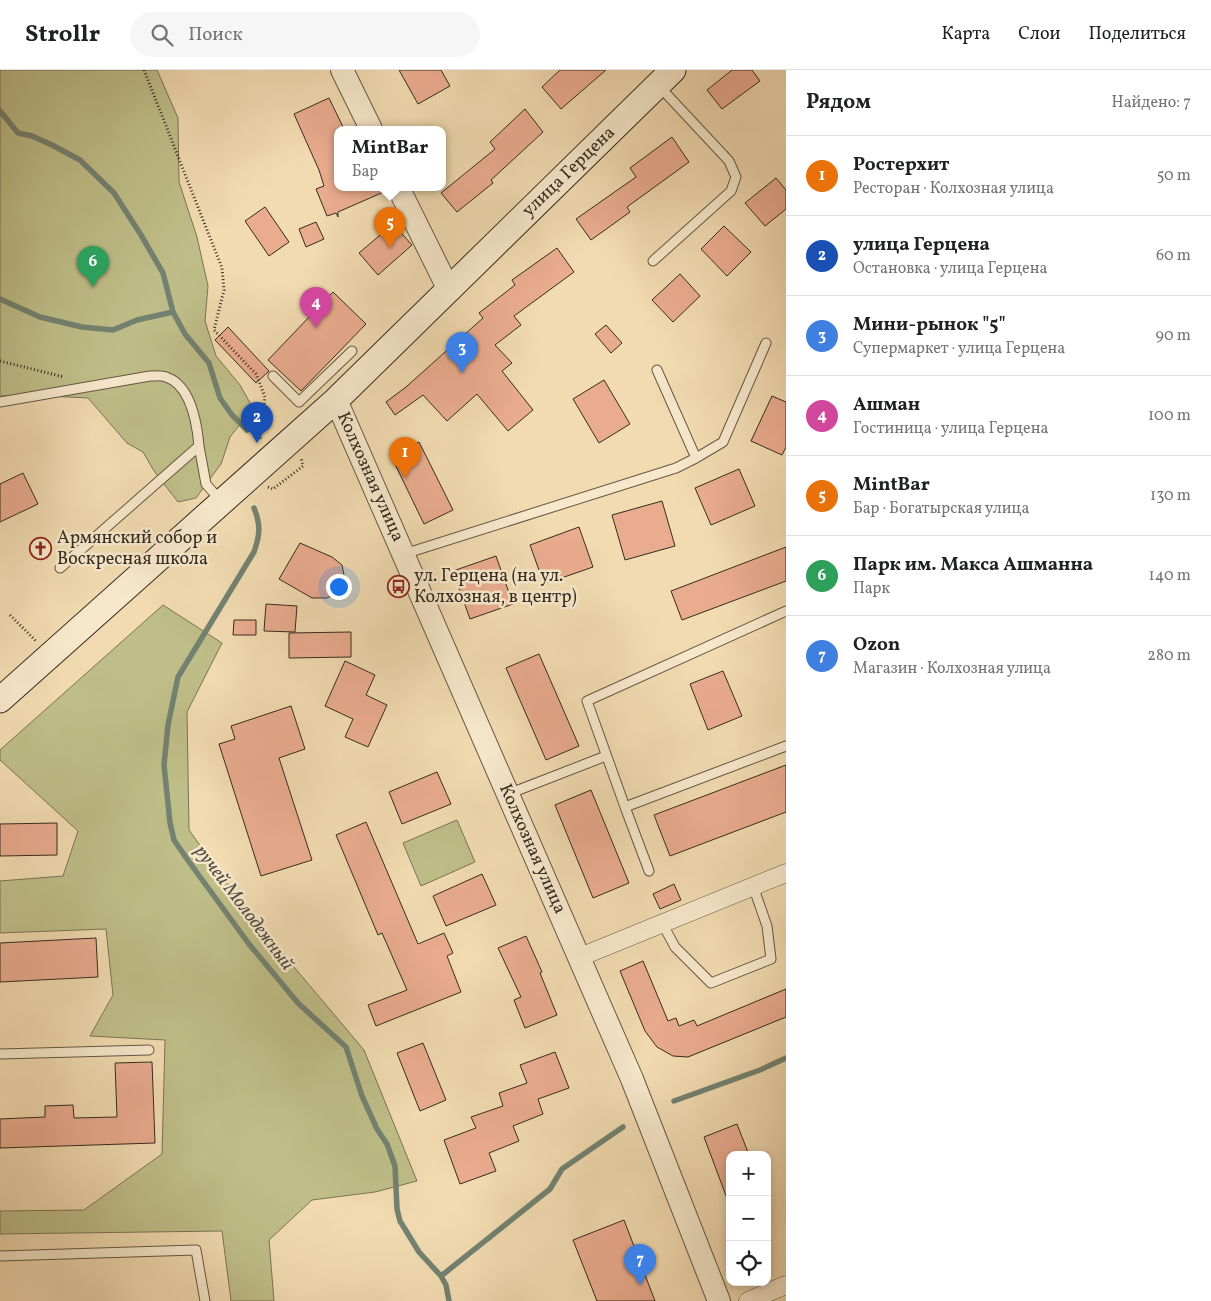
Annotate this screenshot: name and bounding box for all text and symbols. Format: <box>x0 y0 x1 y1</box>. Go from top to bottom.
search box <box>130 12 480 57</box>
text: Strollr <box>25 18 100 52</box>
icon: search <box>148 21 176 49</box>
text: Поиск <box>188 22 243 48</box>
text: Карта <box>942 22 990 47</box>
text: Слои <box>1018 22 1060 47</box>
text: Поделиться <box>1088 22 1186 47</box>
text: Рядом <box>806 88 871 117</box>
text: Найдено: 7 <box>1112 92 1191 114</box>
street label: улица Герцена <box>517 121 621 223</box>
popup <box>334 126 446 191</box>
text: MintBar <box>352 135 428 161</box>
text: Ростерхит <box>853 152 950 178</box>
text: Бар <box>352 161 378 183</box>
text: 1 <box>819 165 825 187</box>
text: 50 m <box>1157 165 1191 187</box>
text: Ресторан · Колхозная улица <box>853 178 1054 200</box>
pin: 5 <box>374 207 406 248</box>
text: улица Герцена <box>853 232 990 258</box>
text: 2 <box>818 245 826 267</box>
text: 60 m <box>1156 245 1191 267</box>
pin: 6 <box>77 246 109 287</box>
text: Остановка · улица Герцена <box>853 258 1047 280</box>
pin: 4 <box>300 287 332 328</box>
text: Мини-рынок "5" <box>853 312 1006 338</box>
text: 3 <box>818 325 826 347</box>
text: 90 m <box>1155 325 1191 347</box>
pin: 3 <box>446 332 478 373</box>
text: Супермаркет · улица Герцена <box>853 338 1065 360</box>
text: Ашман <box>853 392 920 418</box>
pin: 2 <box>241 402 273 443</box>
text: 4 <box>817 405 827 427</box>
text: 100 m <box>1148 405 1191 427</box>
street label: Колхозная улица <box>330 408 410 546</box>
text: Гостиница · улица Герцена <box>853 418 1048 440</box>
pin: 1 <box>389 437 421 478</box>
text: MintBar <box>853 472 930 498</box>
text: 5 <box>818 485 826 507</box>
text: 130 m <box>1150 485 1191 507</box>
text: Бар · Богатырская улица <box>853 498 1029 520</box>
place label: Армянский собор и Воскресная школа <box>57 526 217 572</box>
church icon: Армянский собор и Воскресная школа <box>29 536 53 560</box>
text: Парк им. Макса Ашманна <box>853 552 1093 578</box>
place label: ул. Герцена (на ул. Колхозная, в центр) <box>414 564 577 610</box>
text: 6 <box>818 565 826 587</box>
text: 140 m <box>1149 565 1191 587</box>
your location <box>326 574 352 600</box>
bus stop icon: ул. Герцена (на ул. Колхозная, в центр) <box>386 574 410 598</box>
text: Парк <box>853 578 890 600</box>
text: Ozon <box>853 632 900 658</box>
text: 7 <box>818 645 826 667</box>
text: 280 m <box>1147 645 1191 667</box>
text: Магазин · Колхозная улица <box>853 658 1051 680</box>
street label: Колхозная улица <box>492 780 572 918</box>
water label: ручей Молодежный <box>188 840 300 976</box>
map controls <box>726 1151 771 1286</box>
button: + <box>726 1151 771 1196</box>
button: − <box>726 1196 771 1241</box>
button: locate <box>726 1241 771 1286</box>
pin: 7 <box>624 1244 656 1285</box>

